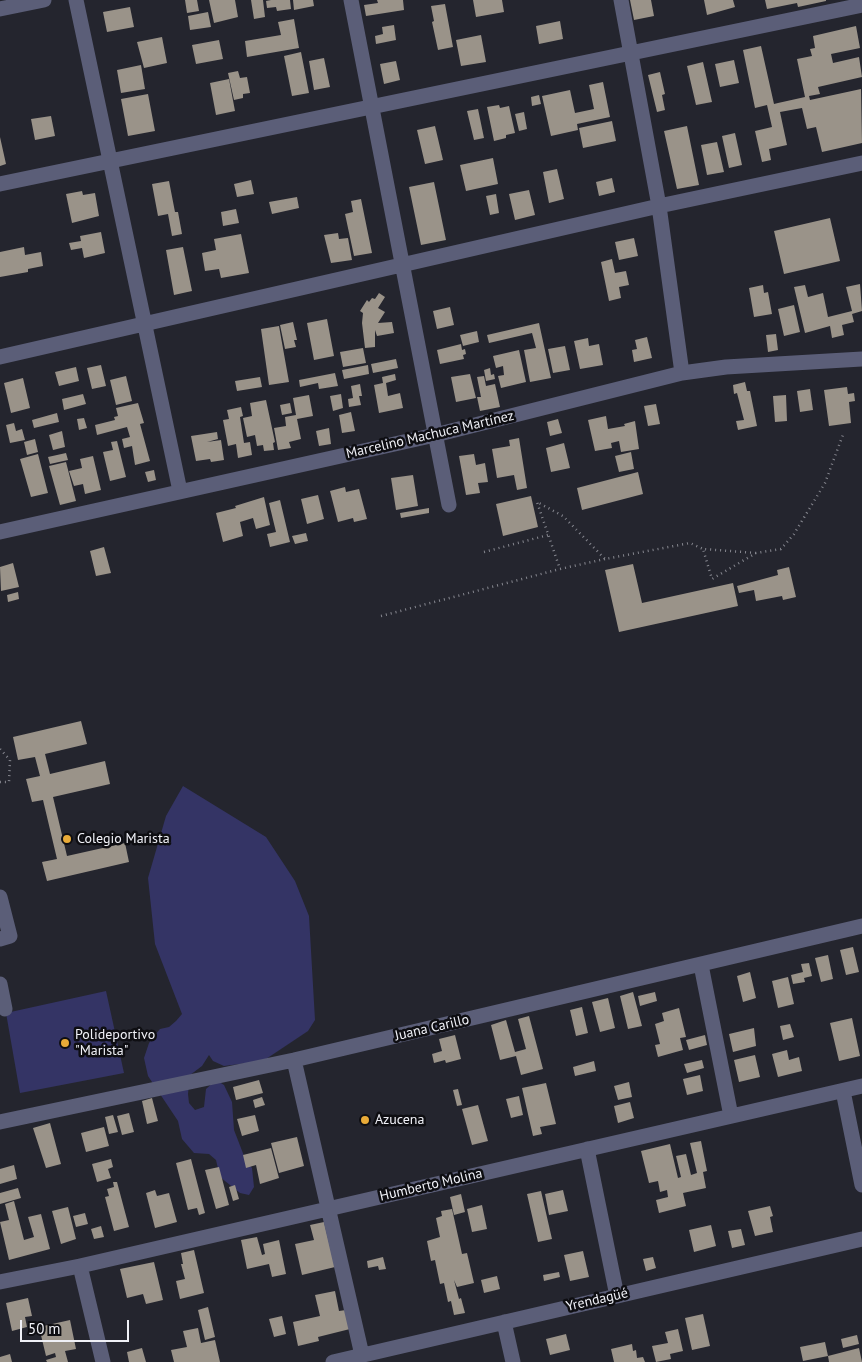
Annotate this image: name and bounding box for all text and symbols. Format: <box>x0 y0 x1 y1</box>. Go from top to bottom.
street label: Marcelino Machuca Martínez <box>344 408 516 462</box>
place label: Colegio Marista <box>77 831 170 847</box>
marker: Colegio Marista <box>61 833 73 845</box>
street label: Juana Carillo <box>393 1011 471 1045</box>
place label: Polideportivo "Marista" <box>75 1027 155 1060</box>
marker: Polideportivo "Marista" <box>59 1037 71 1049</box>
place label: Azucena <box>375 1112 424 1128</box>
marker: Azucena <box>359 1114 371 1126</box>
street label: Humberto Molina <box>378 1165 484 1205</box>
street label: Yrendagüé <box>564 1285 630 1315</box>
scale bar <box>22 1310 131 1342</box>
text: 50 m <box>28 1319 61 1338</box>

